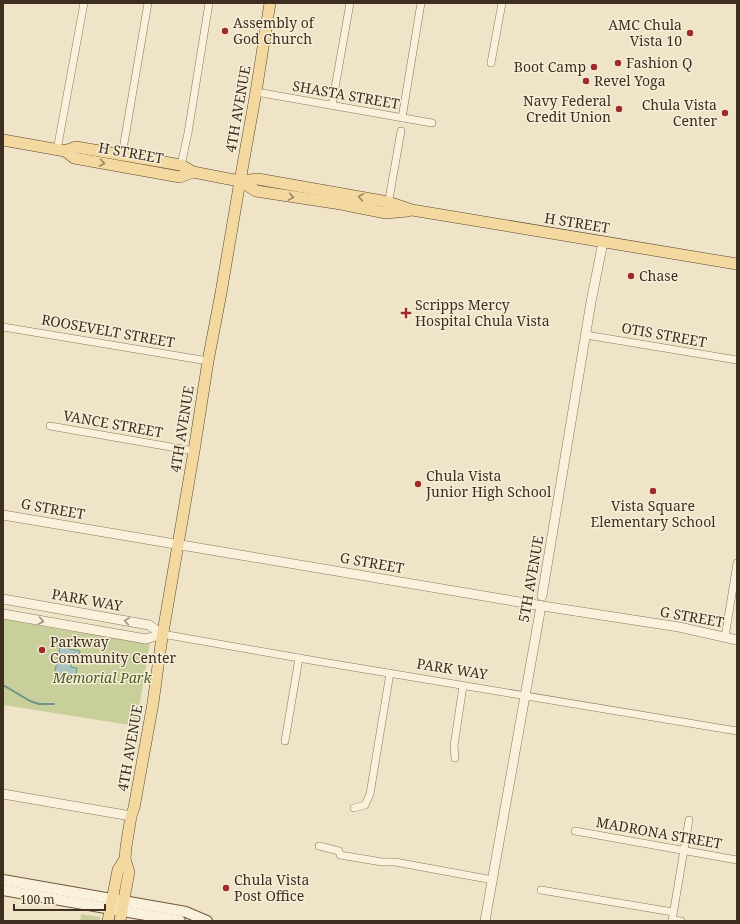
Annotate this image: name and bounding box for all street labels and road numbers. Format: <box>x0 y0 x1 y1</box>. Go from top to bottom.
street label: 4TH AVENUE <box>221 64 255 154</box>
street label: SHASTA STREET <box>291 76 401 113</box>
street label: H STREET <box>97 137 166 168</box>
street label: H STREET <box>543 208 612 237</box>
street label: ROOSEVELT STREET <box>40 309 177 352</box>
street label: OTIS STREET <box>620 318 709 351</box>
street label: 4TH AVENUE <box>165 384 198 474</box>
street label: VANCE STREET <box>62 405 165 442</box>
street label: G STREET <box>20 494 87 524</box>
street label: 5TH AVENUE <box>514 534 548 624</box>
street label: G STREET <box>339 548 406 578</box>
street label: PARK WAY <box>50 584 124 615</box>
street label: G STREET <box>659 602 726 632</box>
street label: PARK WAY <box>415 654 489 684</box>
street label: 4TH AVENUE <box>113 703 147 793</box>
street label: MADRONA STREET <box>595 812 724 853</box>

